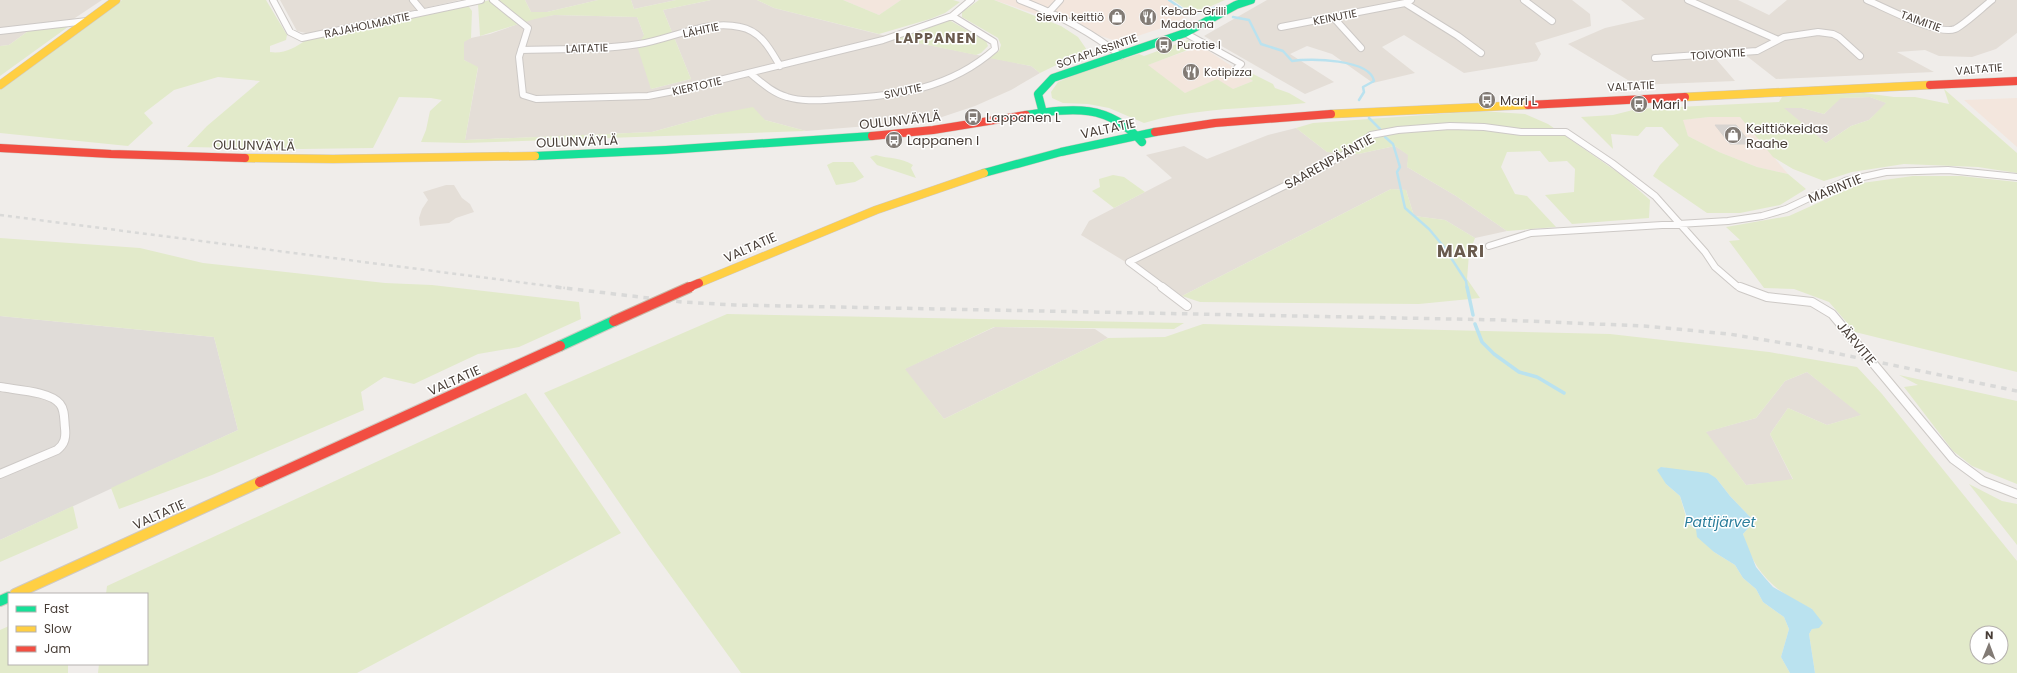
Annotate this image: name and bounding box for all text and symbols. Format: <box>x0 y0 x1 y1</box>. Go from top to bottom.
place label: Kebab-Grilli Madonna <box>1161 3 1227 32</box>
street label: KEINUTIE <box>1312 5 1358 29</box>
street label: TAIMITIE <box>1898 6 1944 36</box>
shop icon: Sievin keittiö <box>1107 7 1127 27</box>
restaurant icon: Kebab-Grilli Madonna <box>1138 7 1158 27</box>
street label: RAJAHOLMANTIE <box>323 8 411 42</box>
place label: Sievin keittiö <box>1036 9 1104 25</box>
street label: LÄHITIE <box>681 18 721 42</box>
district label: LAPPANEN <box>895 28 977 48</box>
street label: SOTAPLASSINTIE <box>1054 30 1140 72</box>
bus stop icon: Purotie I <box>1154 35 1174 55</box>
place label: Purotie I <box>1177 37 1221 53</box>
street label: LAITATIE <box>565 39 609 57</box>
street label: TOIVONTIE <box>1690 44 1746 64</box>
street label: VALTATIE <box>1955 59 2003 79</box>
restaurant icon: Kotipizza <box>1181 62 1201 82</box>
place label: Kotipizza <box>1204 64 1252 80</box>
street label: KIERTOTIE <box>671 73 723 99</box>
street label: VALTATIE <box>1607 77 1655 95</box>
street label: SIVUTIE <box>883 79 923 103</box>
bus stop icon: Mari L <box>1477 90 1497 110</box>
place label: Mari L <box>1500 91 1537 110</box>
bus stop icon: Mari I <box>1629 94 1649 114</box>
place label: Mari I <box>1652 95 1687 114</box>
street label: OULUNVÄYLÄ <box>858 107 942 134</box>
bus stop icon: Lappanen L <box>963 107 983 127</box>
place label: Lappanen L <box>986 108 1061 127</box>
street label: VALTATIE <box>1079 113 1137 144</box>
place label: Keittiökeidas Raahe <box>1746 119 1829 153</box>
shop icon: Keittiökeidas Raahe <box>1723 125 1743 145</box>
street label: SAARENPÄÄNTIE <box>1281 129 1378 194</box>
bus stop icon: Lappanen I <box>884 130 904 150</box>
street label: OULUNVÄYLÄ <box>536 131 619 152</box>
place label: Lappanen I <box>907 131 979 150</box>
street label: OULUNVÄYLÄ <box>213 135 295 156</box>
street label: MARINTIE <box>1805 169 1865 208</box>
street label: VALTATIE <box>721 227 780 267</box>
district label: MARI <box>1437 239 1485 263</box>
street label: JÄRVITIE <box>1832 317 1881 370</box>
street label: VALTATIE <box>425 360 484 400</box>
street label: VALTATIE <box>130 494 189 534</box>
water label: Pattijärvet <box>1685 512 1756 532</box>
legend <box>8 593 148 665</box>
text: Fast <box>44 600 69 617</box>
text: Slow <box>44 620 72 637</box>
north arrow <box>1969 625 2009 665</box>
text: N <box>1985 627 1993 643</box>
text: Jam <box>44 640 71 657</box>

